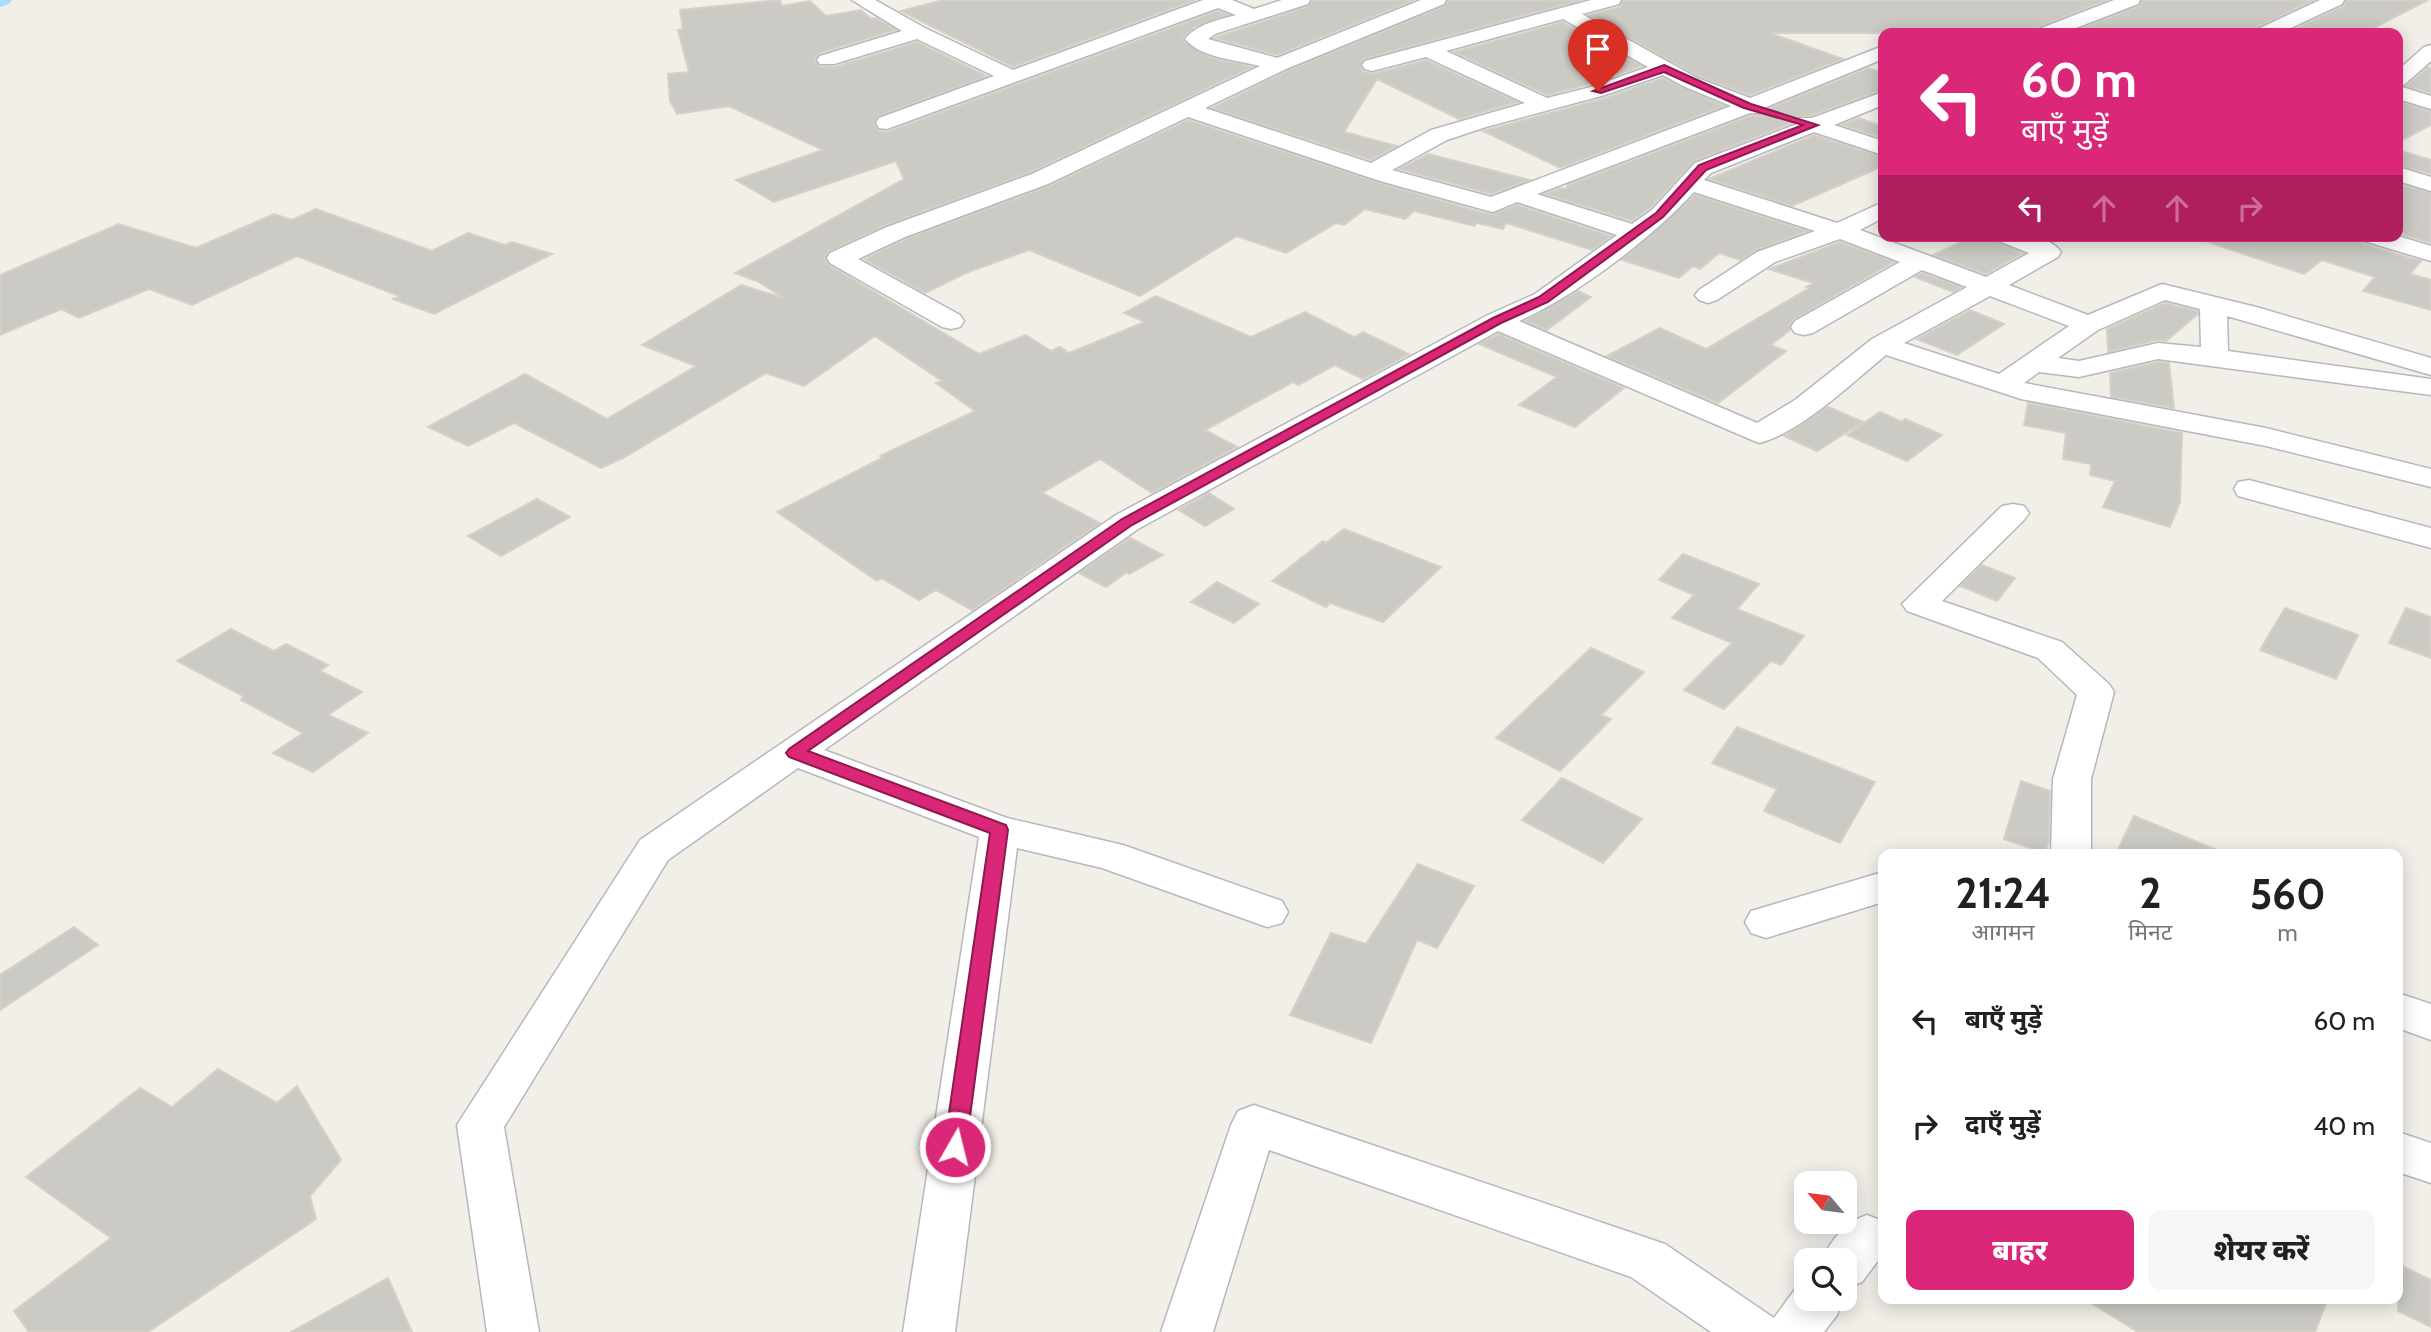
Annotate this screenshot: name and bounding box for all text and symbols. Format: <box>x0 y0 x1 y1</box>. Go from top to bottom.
pin <box>1568 19 1628 91</box>
icon: arrive <box>1579 30 1617 68</box>
text: 60 m <box>2021 50 2137 109</box>
icon: left <box>1906 56 1997 147</box>
text: बाएँ मुड़ें <box>2021 110 2109 149</box>
icon: left <box>2012 189 2050 227</box>
icon: ahead <box>2085 189 2123 227</box>
icon: ahead <box>2158 189 2196 227</box>
icon: right <box>2231 189 2269 227</box>
text: 21:24 <box>1955 867 2051 919</box>
text: 2 <box>2139 867 2161 919</box>
text: 560 <box>2250 868 2326 920</box>
text: आगमन <box>1972 918 2035 946</box>
text: मिनट <box>2128 918 2172 946</box>
text: m <box>2278 919 2298 947</box>
icon: left <box>1906 1002 1944 1040</box>
text: बाएँ मुड़ें <box>1965 1003 2042 1035</box>
text: 60 m <box>2313 1005 2375 1037</box>
icon: right <box>1906 1107 1944 1145</box>
text: दाएँ मुड़ें <box>1965 1108 2041 1140</box>
position arrow <box>918 1110 992 1184</box>
text: 40 m <box>2313 1110 2375 1142</box>
north arrow <box>1794 1171 1857 1234</box>
map controls <box>1794 1171 1857 1311</box>
button: बाहर <box>1906 1210 2134 1290</box>
button: शेयर करें <box>2148 1210 2375 1290</box>
button: search <box>1794 1248 1857 1311</box>

